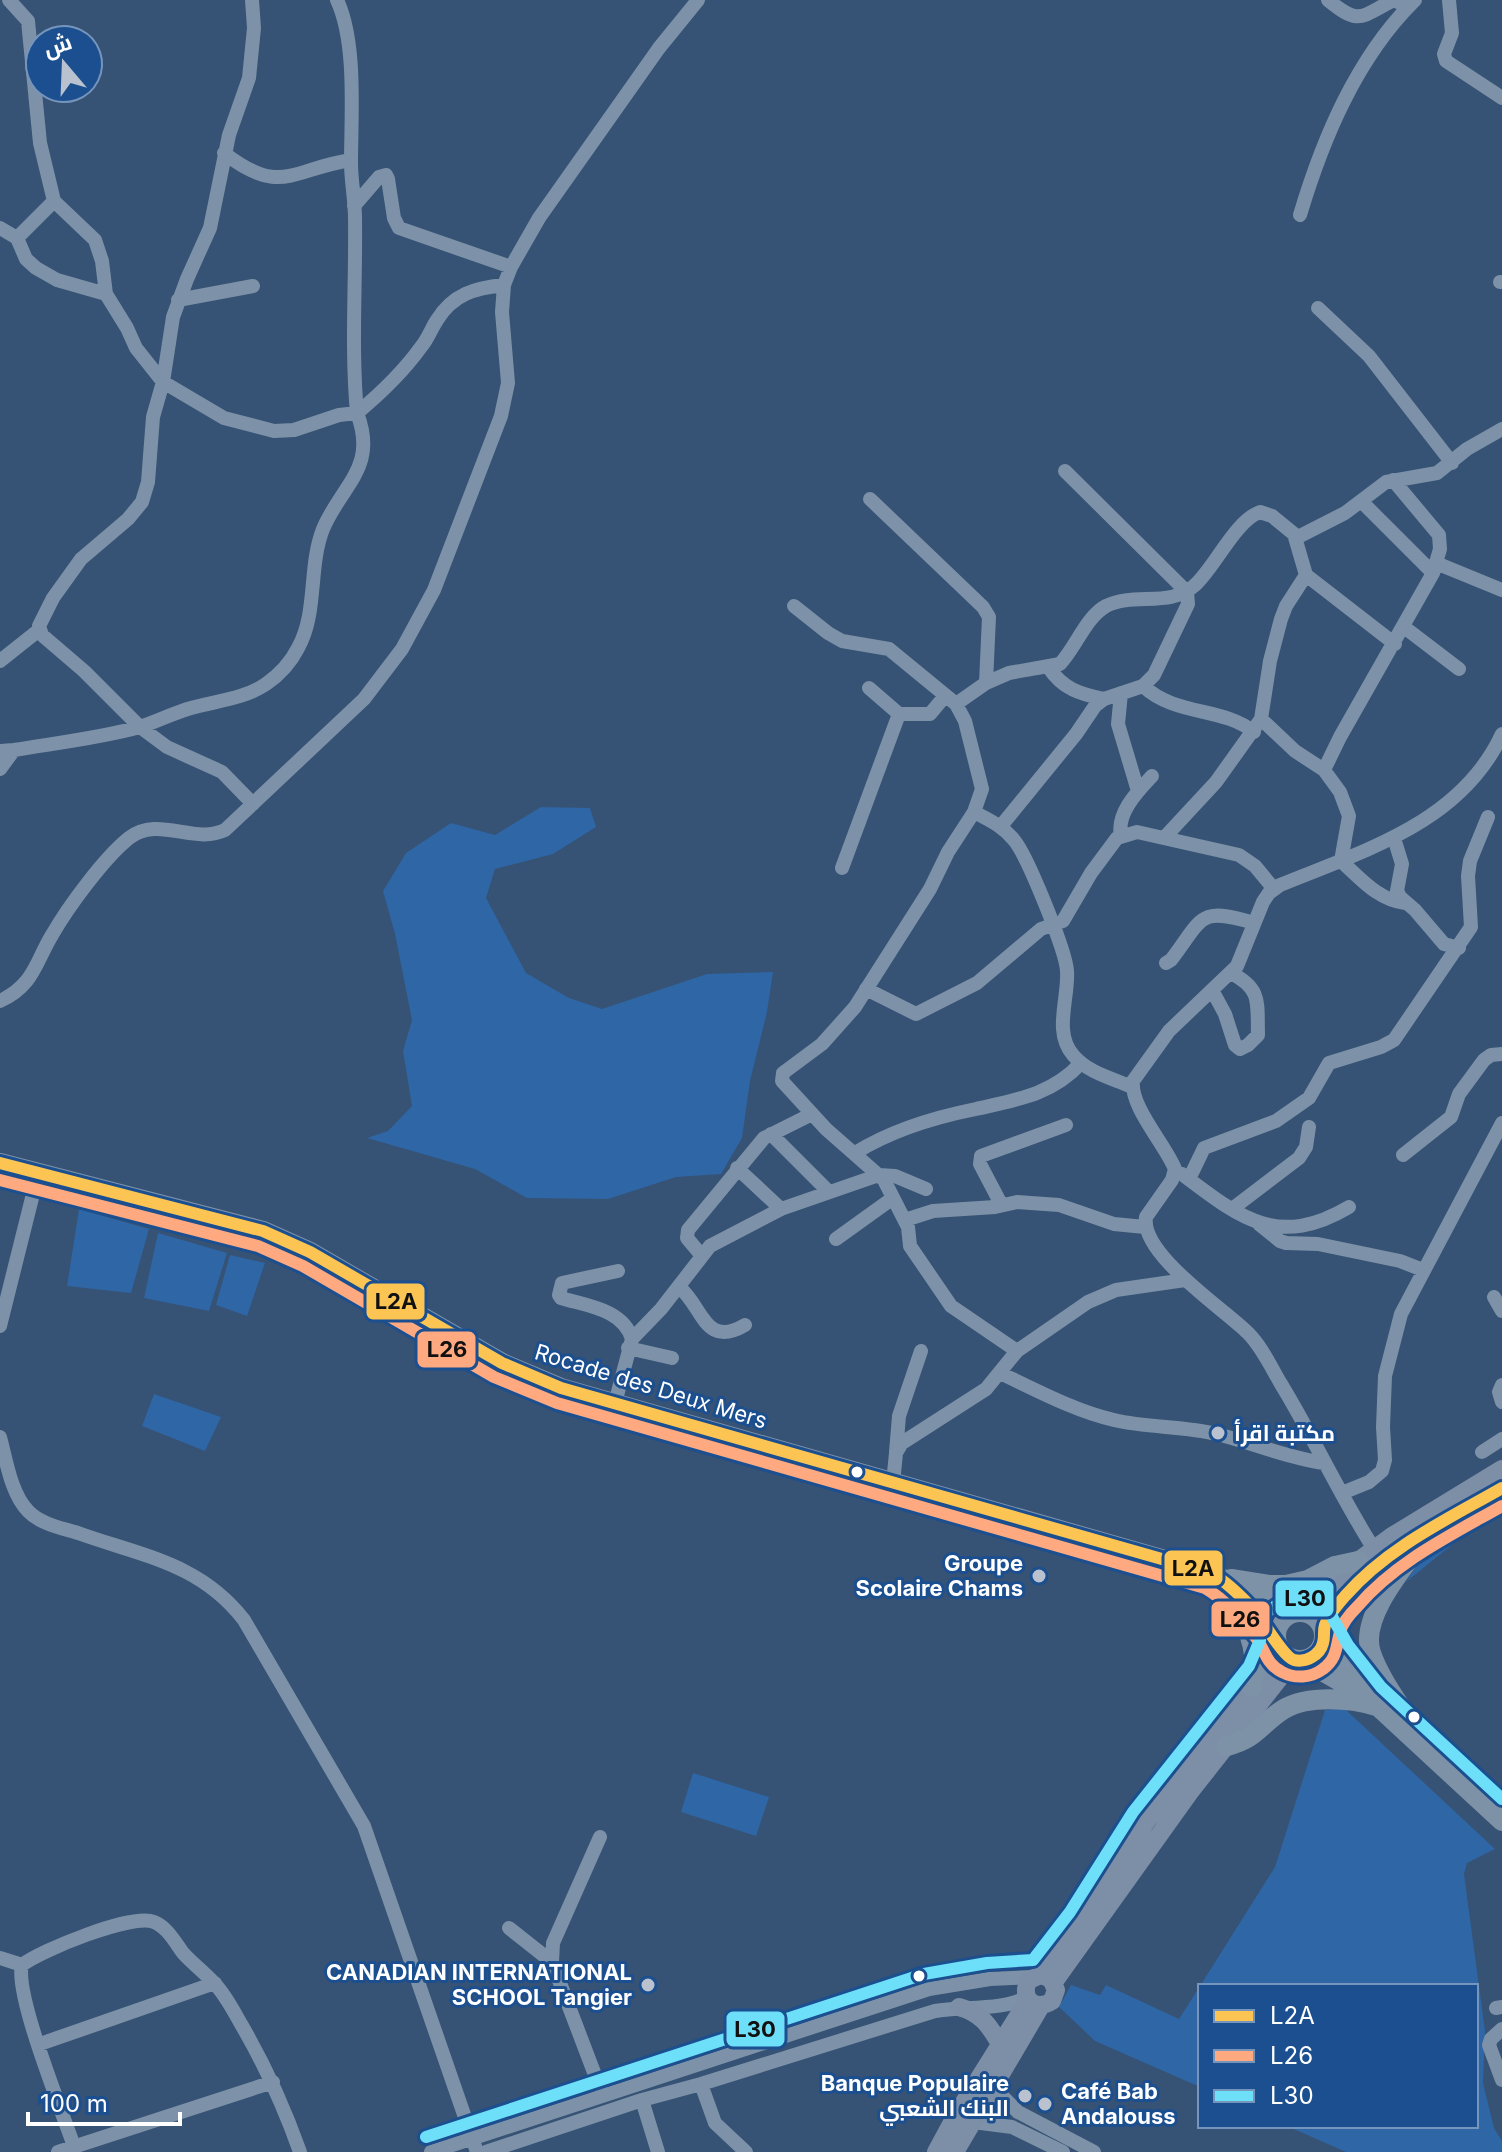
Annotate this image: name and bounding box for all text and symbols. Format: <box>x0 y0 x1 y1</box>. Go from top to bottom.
north arrow <box>24 24 104 104</box>
text: ش <box>40 28 75 63</box>
line badge: L2A <box>365 1282 426 1321</box>
text: L2A <box>375 1288 417 1314</box>
line badge: L26 <box>416 1330 477 1369</box>
text: L26 <box>427 1336 467 1362</box>
street label: Rocade des Deux Mers <box>532 1338 770 1434</box>
place label: مكتبة اقرأ <box>1234 1419 1335 1447</box>
marker: مكتبة اقرأ <box>1209 1424 1227 1442</box>
unlabelled marker <box>849 1464 865 1480</box>
line badge: L2A <box>1163 1549 1224 1587</box>
place label: Groupe Scolaire Chams <box>856 1550 1023 1601</box>
text: L2A <box>1172 1555 1214 1581</box>
marker: Groupe Scolaire Chams <box>1030 1567 1048 1585</box>
line badge: L30 <box>1274 1579 1335 1618</box>
text: L30 <box>1284 1585 1326 1611</box>
line badge: L26 <box>1210 1600 1271 1638</box>
text: L26 <box>1220 1606 1260 1632</box>
unlabelled marker <box>1406 1709 1422 1725</box>
place label: CANADIAN INTERNATIONAL SCHOOL Tangier <box>326 1959 632 2010</box>
unlabelled marker <box>911 1968 927 1984</box>
marker: CANADIAN INTERNATIONAL SCHOOL Tangier <box>639 1976 657 1994</box>
legend <box>1198 1984 1478 2128</box>
text: L2A <box>1270 2001 1315 2030</box>
line badge: L30 <box>725 2010 786 2048</box>
text: L30 <box>734 2016 776 2042</box>
text: L26 <box>1270 2041 1313 2070</box>
place label: Banque Populaire البنك الشعبي <box>821 2070 1009 2126</box>
scale bar <box>28 2076 180 2126</box>
place label: Café Bab Andalouss <box>1061 2078 1176 2129</box>
text: L30 <box>1270 2081 1314 2110</box>
marker: Banque Populaire البنك الشعبي <box>1016 2087 1034 2105</box>
text: 100 m <box>40 2089 108 2118</box>
marker: Café Bab Andalouss <box>1036 2095 1054 2113</box>

